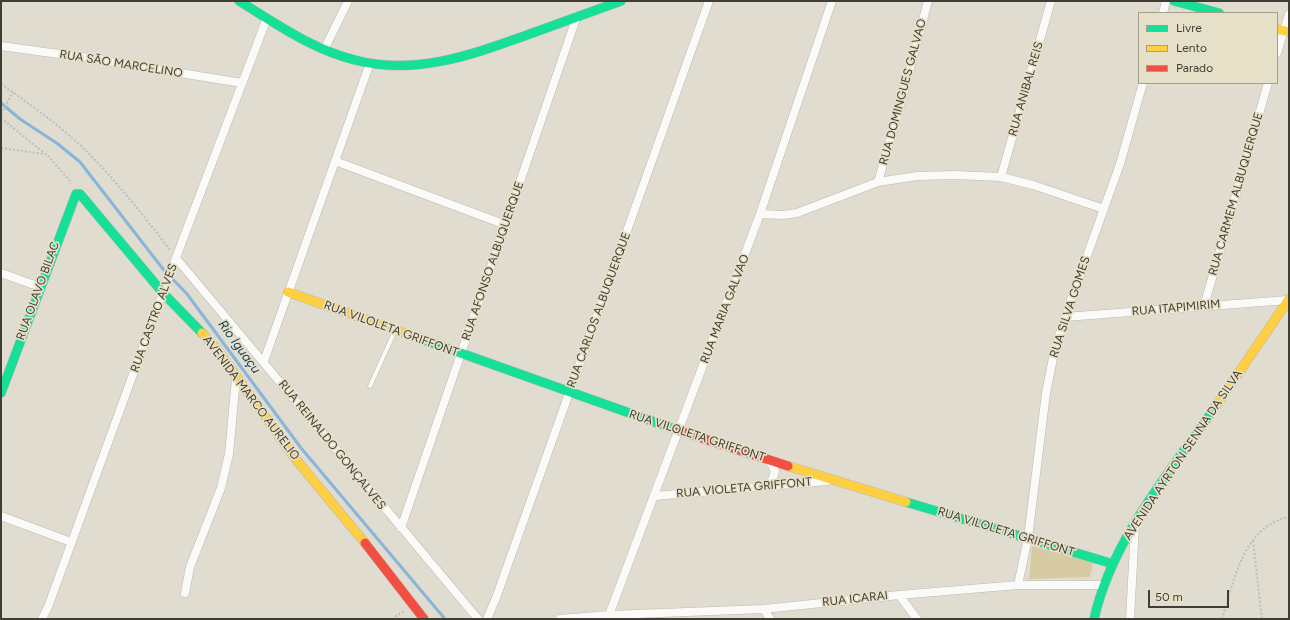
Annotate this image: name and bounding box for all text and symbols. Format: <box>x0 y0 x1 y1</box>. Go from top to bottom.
legend <box>1138 12 1278 84</box>
street label: RUA DOMINGUES GALVAO <box>877 17 929 167</box>
text: Livre <box>1176 21 1202 35</box>
street label: RUA ANIBAL REIS <box>1006 40 1046 138</box>
text: Lento <box>1176 41 1207 55</box>
street label: RUA SĀO MARCELINO <box>58 47 184 81</box>
text: Parado <box>1176 61 1213 75</box>
street label: RUA CARMEM ALBUQUERQUE <box>1206 111 1266 277</box>
street label: RUA AFONSO ALBUQUERQUE <box>459 179 527 343</box>
street label: RUA CARLOS ALBUQUERQUE <box>564 230 634 390</box>
street label: RUA OLAVO BILAC <box>13 240 63 342</box>
street label: RUA MARIA GALVAO <box>698 252 752 366</box>
street label: RUA SILVA GOMES <box>1047 254 1093 360</box>
street label: RUA CASTRO ALVES <box>128 262 180 374</box>
street label: RUA ITAPIMIRIM <box>1131 297 1221 319</box>
street label: RUA VILOLETA GRIFFONT <box>322 298 460 360</box>
water label: Rio Iguaçu <box>214 317 264 377</box>
street label: AVENIDA MARCO AURELIO <box>200 333 302 463</box>
street label: AVENIDA AYRTON SENNA DA SILVA <box>1121 367 1245 543</box>
street label: RUA REINALDO GONÇALVES <box>275 377 389 513</box>
street label: RUA VILOLETA GRIFFONT <box>627 407 767 465</box>
street label: RUA VIOLETA GRIFFONT <box>675 475 813 501</box>
street label: RUA VILOLETA GRIFFONT <box>936 504 1076 560</box>
scale bar <box>1150 582 1231 608</box>
street label: RUA ICARAI <box>821 588 889 610</box>
text: 50 m <box>1155 590 1183 604</box>

